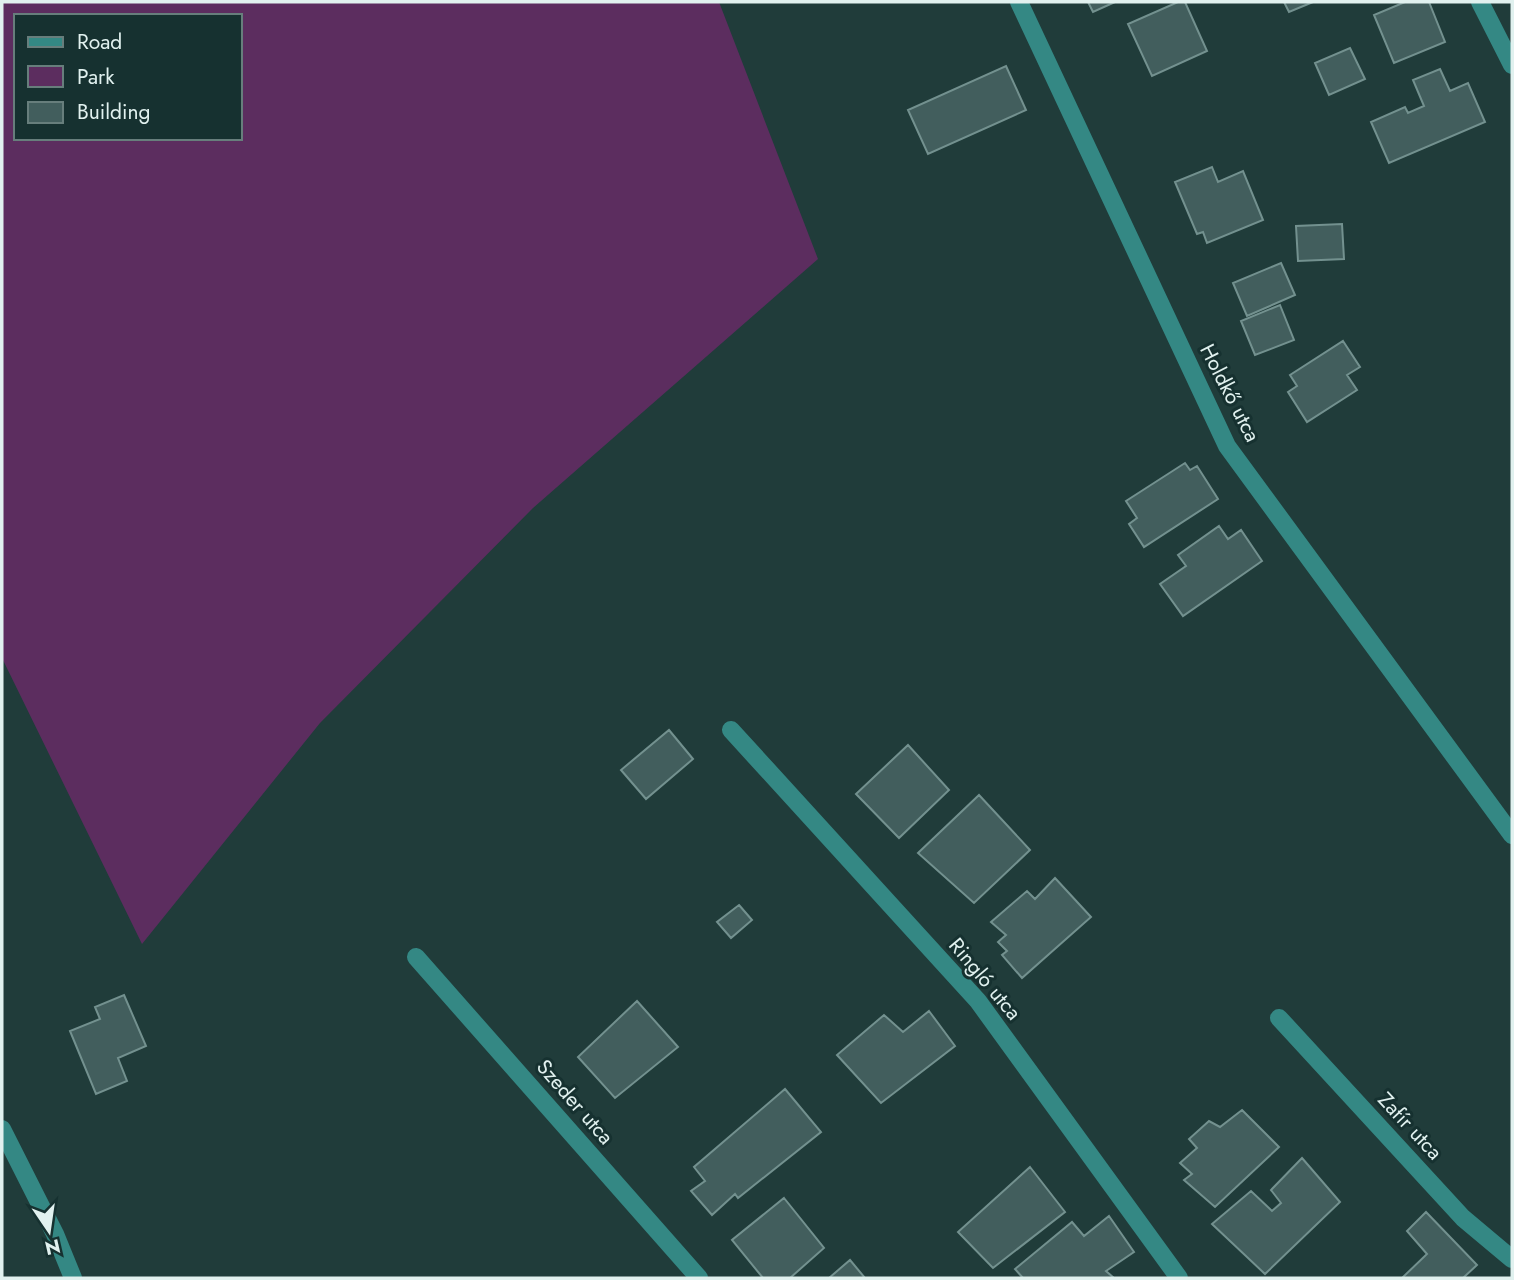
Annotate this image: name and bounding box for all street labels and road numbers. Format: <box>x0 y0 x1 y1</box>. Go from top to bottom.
street label: Holdkő utca <box>1192 339 1268 447</box>
street label: Ringló utca <box>942 931 1028 1027</box>
street label: Szeder utca <box>530 1053 620 1151</box>
street label: Zafír utca <box>1371 1086 1449 1166</box>

